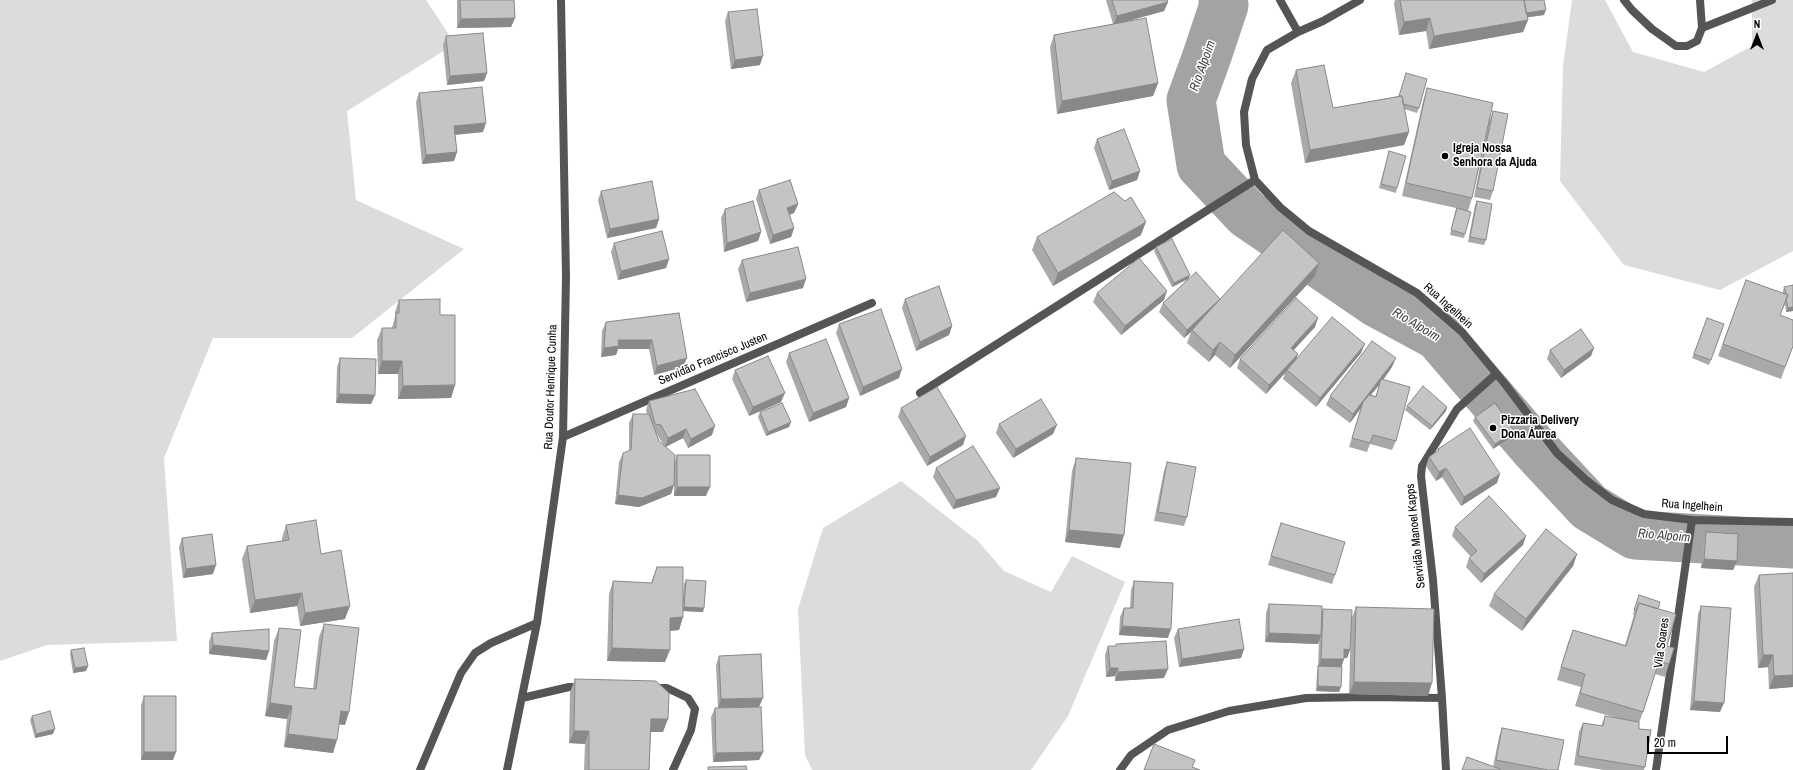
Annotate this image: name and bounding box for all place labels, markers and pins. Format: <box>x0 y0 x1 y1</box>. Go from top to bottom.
place label: Igreja Nossa Senhora da Ajuda <box>1453 142 1537 170</box>
marker: Igreja Nossa Senhora da Ajuda <box>1440 151 1450 161</box>
place label: Pizzaria Delivery Dona Áurea <box>1501 414 1579 442</box>
marker: Pizzaria Delivery Dona Áurea <box>1488 423 1498 433</box>

